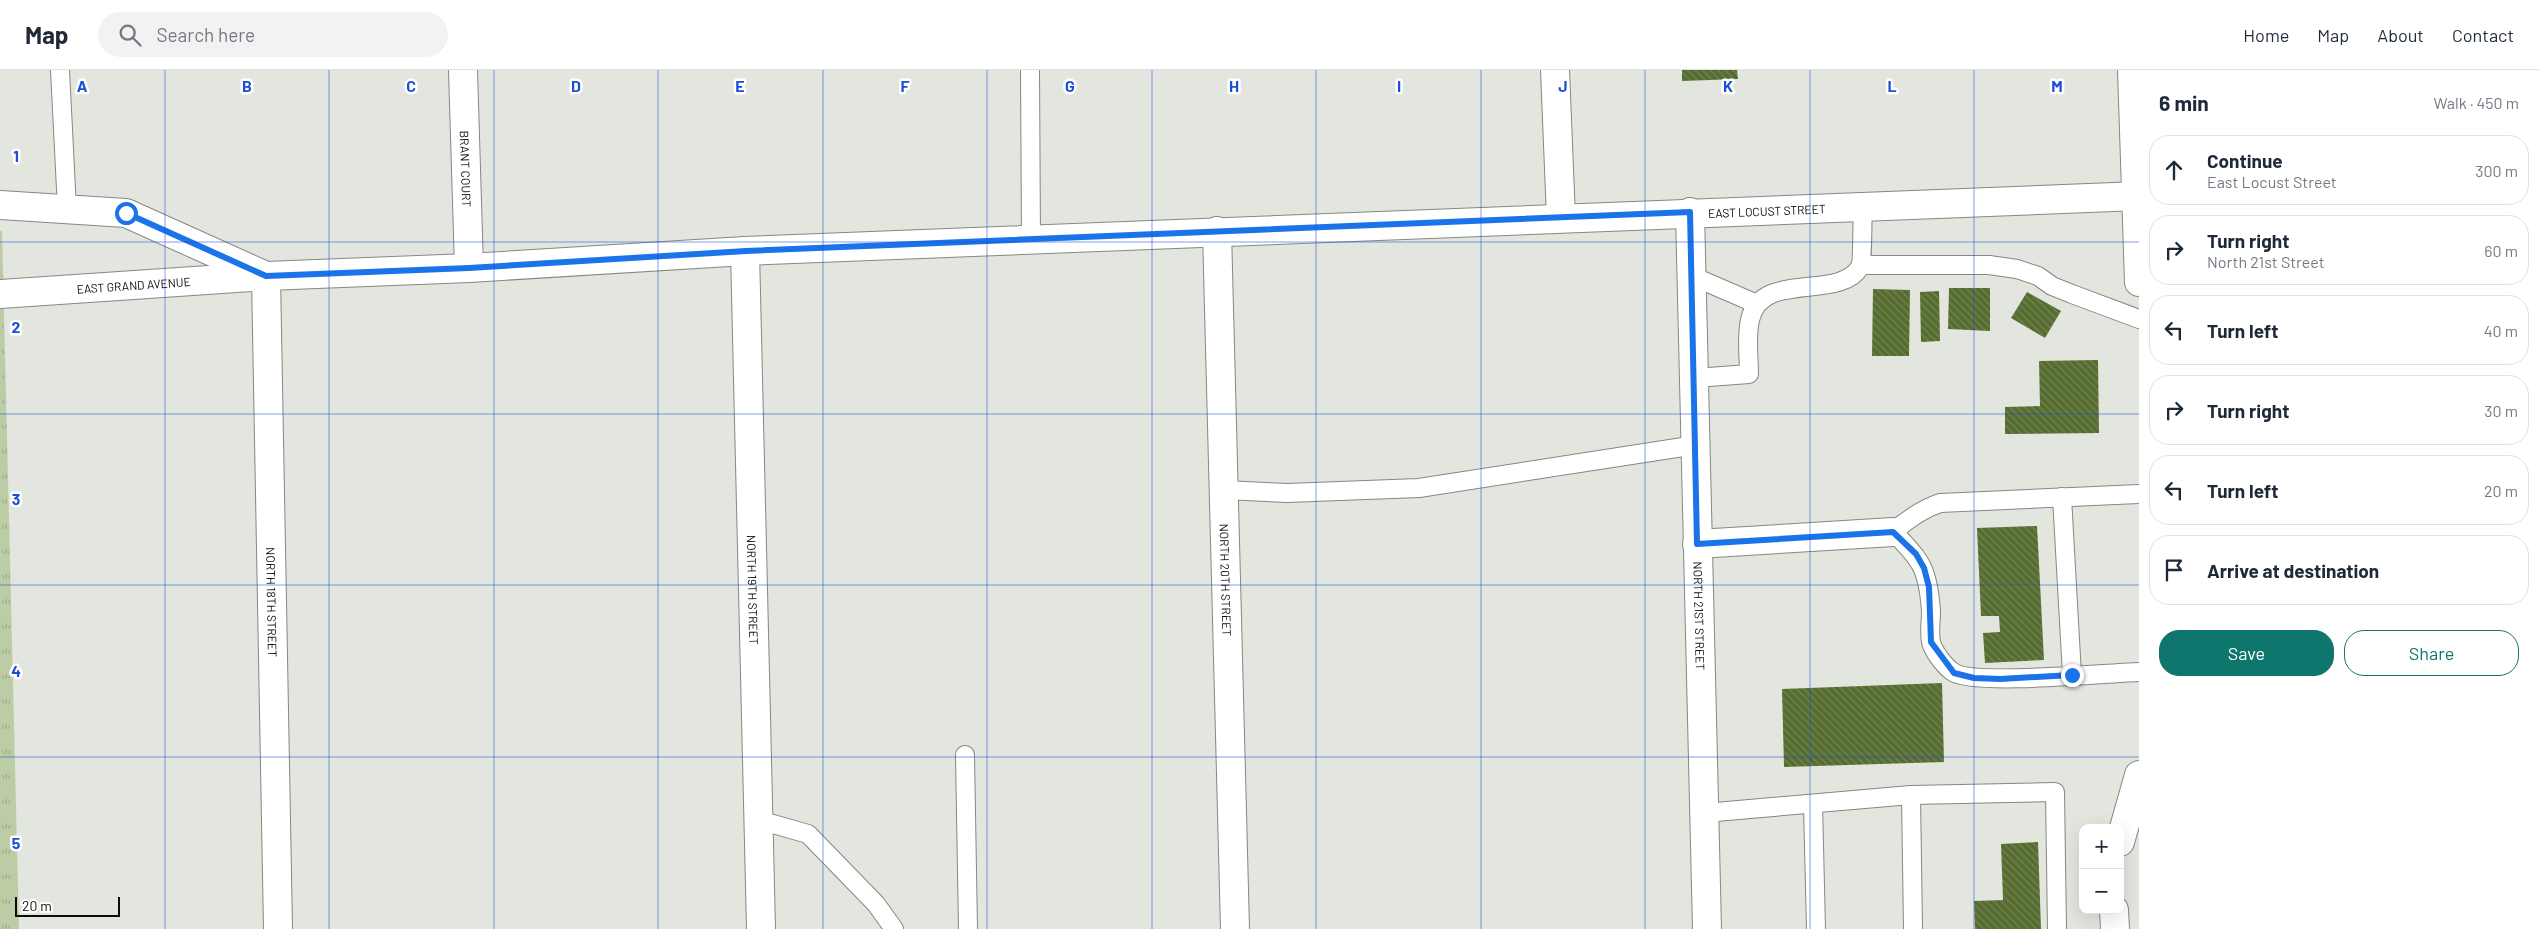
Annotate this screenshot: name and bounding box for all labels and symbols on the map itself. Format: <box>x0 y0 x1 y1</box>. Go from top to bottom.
text: A <box>77 76 88 95</box>
text: B <box>242 76 252 95</box>
text: C <box>406 76 416 95</box>
text: D <box>571 76 581 95</box>
text: E <box>735 76 745 95</box>
text: F <box>901 76 910 95</box>
text: G <box>1065 76 1075 95</box>
text: H <box>1229 76 1239 95</box>
text: I <box>1397 76 1401 95</box>
text: J <box>1558 76 1568 95</box>
text: K <box>1723 76 1733 95</box>
text: L <box>1887 76 1897 95</box>
text: M <box>2051 76 2063 95</box>
street label: BRANT COURT <box>458 130 474 208</box>
text: 1 <box>13 146 19 165</box>
street label: EAST LOCUST STREET <box>1708 201 1826 220</box>
route start <box>115 202 138 225</box>
street label: EAST GRAND AVENUE <box>76 274 191 296</box>
text: 2 <box>12 317 21 336</box>
text: 3 <box>12 489 20 508</box>
street label: NORTH 20TH STREET <box>1218 523 1234 637</box>
street label: NORTH 19TH STREET <box>745 535 761 645</box>
street label: NORTH 18TH STREET <box>264 547 280 657</box>
street label: NORTH 21ST STREET <box>1691 561 1708 671</box>
text: 4 <box>11 661 21 680</box>
route end <box>2061 664 2084 687</box>
text: 5 <box>12 833 21 852</box>
scale bar <box>15 894 120 917</box>

